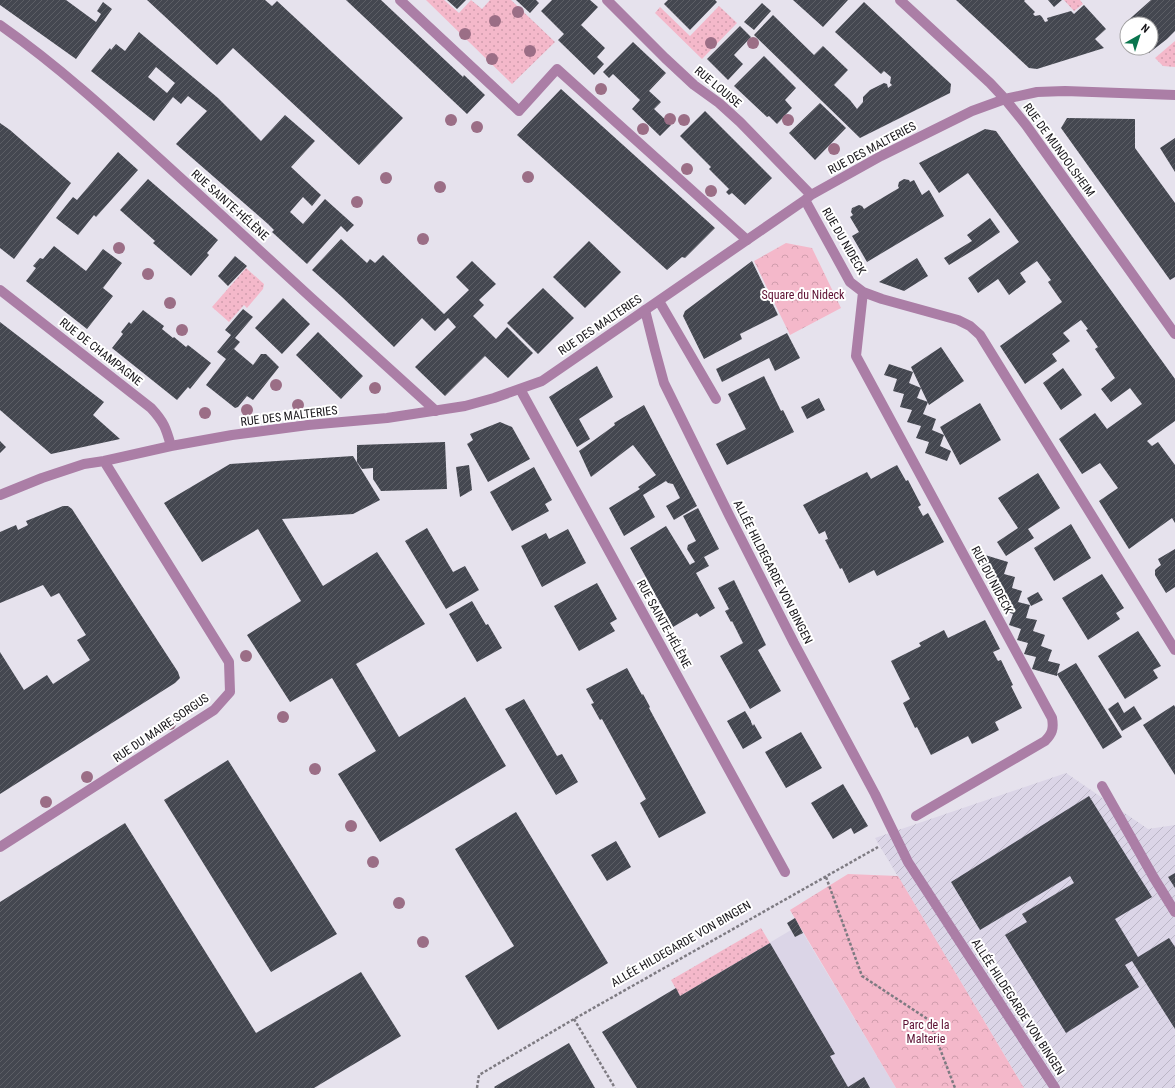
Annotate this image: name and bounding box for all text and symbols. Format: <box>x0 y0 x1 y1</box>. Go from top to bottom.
north arrow <box>1119 16 1159 56</box>
text: N <box>1138 21 1152 36</box>
street label: RUE LOUISE <box>692 64 744 110</box>
street label: RUE DE MUNDOLSHEIM <box>1020 101 1098 199</box>
street label: RUE DES MALTERIES <box>826 119 918 177</box>
street label: RUE SAINTE-HÉLÈNE <box>189 166 272 243</box>
street label: RUE DU NIDECK <box>819 205 869 277</box>
park label: Square du Nideck <box>762 288 845 302</box>
street label: RUE DES MALTERIES <box>556 292 644 358</box>
street label: RUE DE CHAMPAGNE <box>57 315 145 389</box>
street label: RUE DES MALTERIES <box>240 403 338 429</box>
street label: ALLÉE HILDEGARDE VON BINGEN <box>731 497 816 646</box>
street label: RUE DU NIDECK <box>968 544 1016 617</box>
street label: RUE SAINTE-HÉLÈNE <box>634 577 695 671</box>
street label: RUE DU MAIRE SORGUS <box>111 691 211 765</box>
street label: ALLÉE HILDEGARDE VON BINGEN <box>608 897 754 990</box>
street label: ALLÉE HILDEGARDE VON BINGEN <box>969 936 1068 1078</box>
park label: Parc de la Malterie <box>902 1018 950 1046</box>

